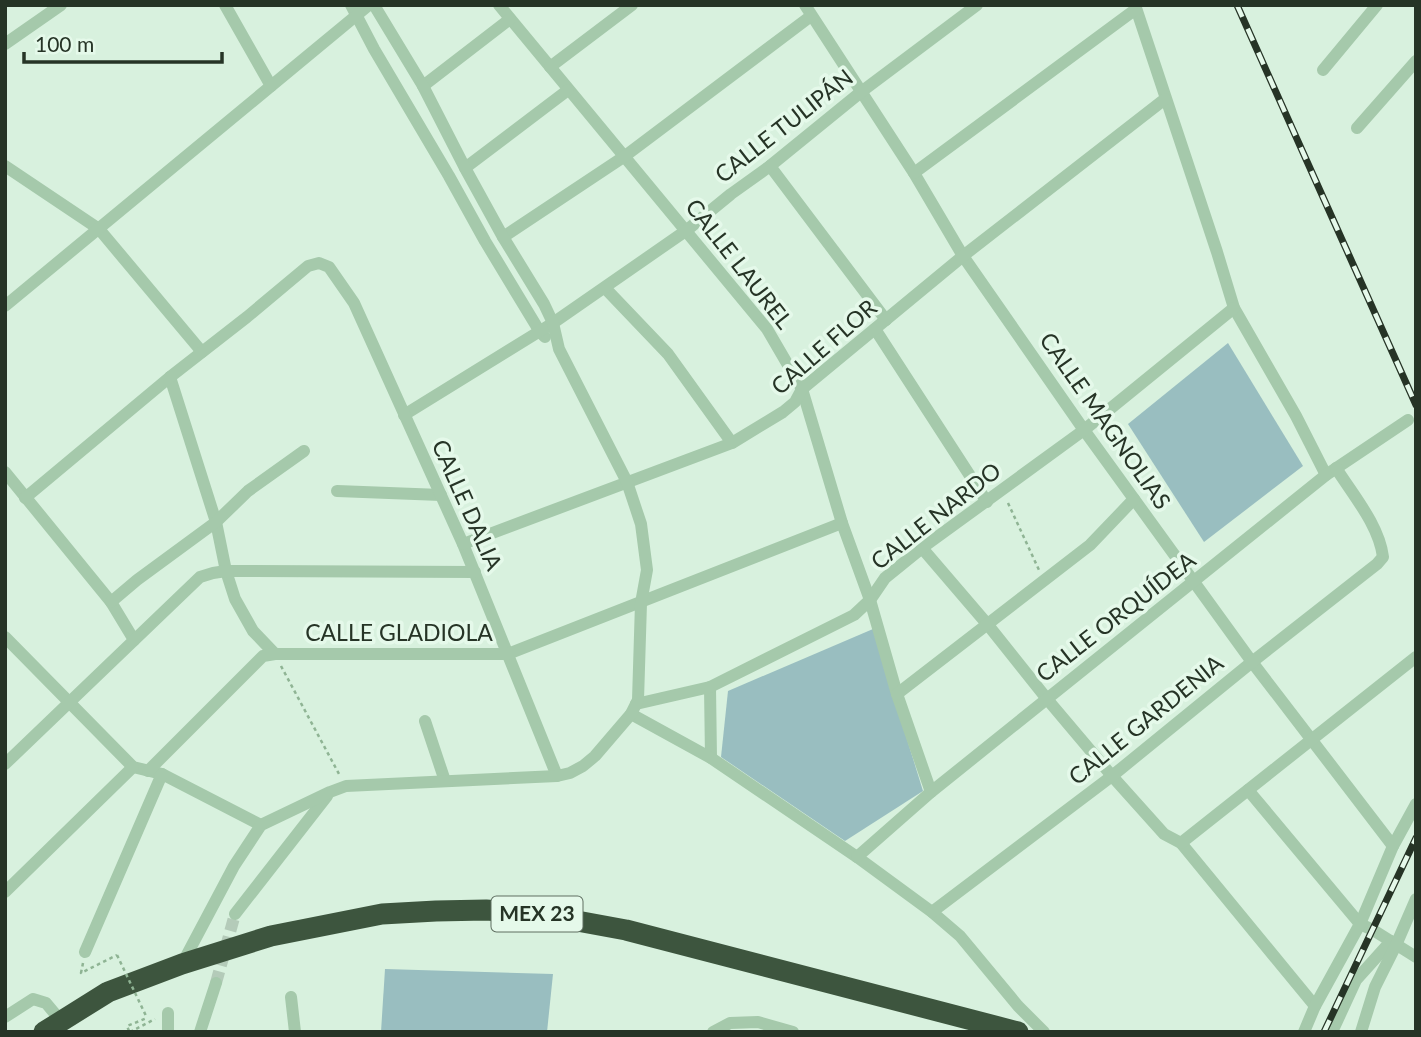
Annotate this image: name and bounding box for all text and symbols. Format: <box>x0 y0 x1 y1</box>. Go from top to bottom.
scale bar <box>24 21 222 65</box>
text: 100 m <box>35 31 94 56</box>
street label: CALLE TULIPÁN <box>709 63 858 188</box>
street label: CALLE LAUREL <box>680 193 799 334</box>
street label: CALLE FLOR <box>765 292 882 400</box>
street label: CALLE MAGNOLIAS <box>1034 327 1177 514</box>
street label: CALLE DALIA <box>427 435 509 575</box>
street label: CALLE NARDO <box>865 456 1006 575</box>
street label: CALLE ORQUÍDEA <box>1030 545 1201 687</box>
street label: CALLE GLADIOLA <box>305 618 493 646</box>
street label: CALLE GARDENIA <box>1062 648 1229 790</box>
road number: MEX 23 <box>491 897 582 932</box>

